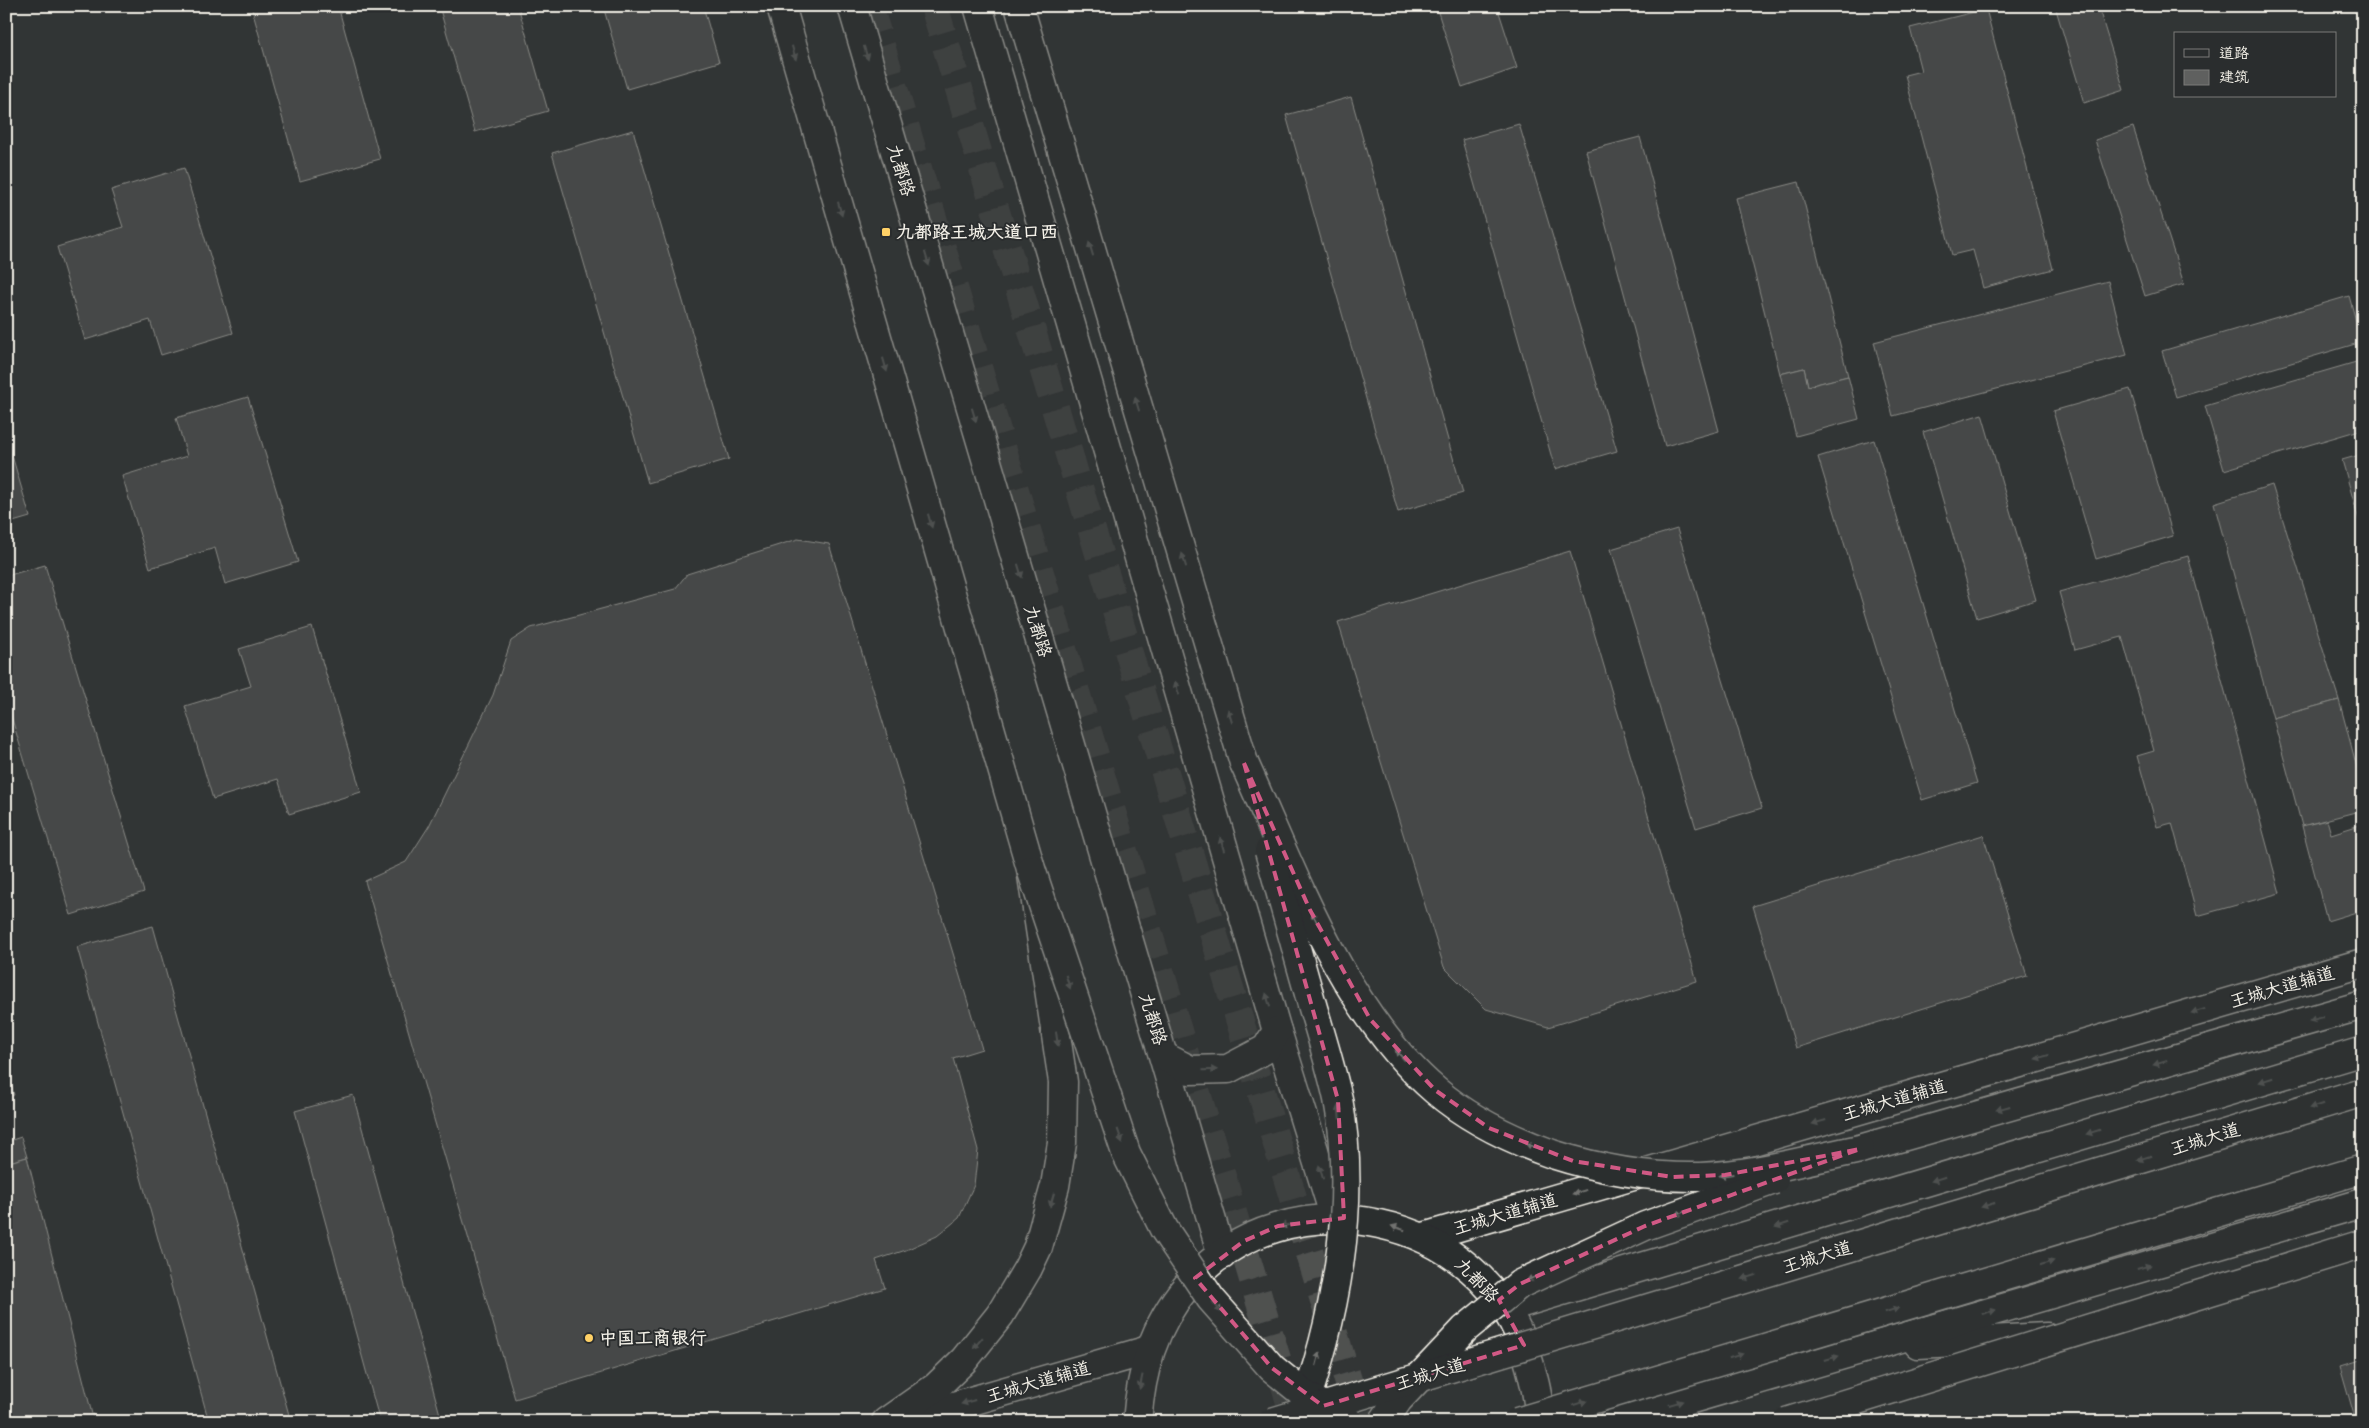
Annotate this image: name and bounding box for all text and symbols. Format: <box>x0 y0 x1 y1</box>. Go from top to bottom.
legend <box>2174 32 2336 98</box>
text: 道路 <box>2219 43 2249 65</box>
one-way arrow <box>791 46 799 61</box>
one-way arrow <box>863 46 871 61</box>
text: 建筑 <box>2219 67 2249 89</box>
street label: 九都路 <box>879 141 919 200</box>
one-way arrow <box>836 202 844 217</box>
place label: 九都路王城大道口西 <box>896 221 1058 247</box>
marker: 九都路王城大道口西 <box>880 226 892 238</box>
one-way arrow <box>1086 241 1094 256</box>
one-way arrow <box>924 252 932 267</box>
one-way arrow <box>881 358 889 373</box>
one-way arrow <box>1133 397 1141 412</box>
one-way arrow <box>970 407 978 422</box>
one-way arrow <box>927 514 935 529</box>
one-way arrow <box>1179 553 1187 568</box>
one-way arrow <box>1016 563 1024 578</box>
street label: 九都路 <box>1016 602 1056 661</box>
one-way arrow <box>1172 680 1180 695</box>
one-way arrow <box>1225 708 1233 723</box>
one-way arrow <box>1218 836 1226 851</box>
one-way arrow <box>1310 911 1319 925</box>
street label: 王城大道辅道 <box>2227 962 2338 1016</box>
one-way arrow <box>1065 975 1073 990</box>
street label: 九都路 <box>1131 990 1171 1049</box>
one-way arrow <box>1263 992 1271 1007</box>
one-way arrow <box>2191 1008 2206 1016</box>
one-way arrow <box>2308 1015 2323 1023</box>
one-way arrow <box>1053 1031 1061 1047</box>
one-way arrow <box>1394 1050 1406 1062</box>
one-way arrow <box>2035 1053 2050 1061</box>
one-way arrow <box>2152 1060 2167 1068</box>
one-way arrow <box>1203 1065 1219 1073</box>
street label: 王城大道辅道 <box>1839 1075 1950 1129</box>
one-way arrow <box>2258 1077 2273 1085</box>
one-way arrow <box>2308 1102 2323 1110</box>
one-way arrow <box>1335 1103 1343 1119</box>
one-way arrow <box>1996 1104 2011 1112</box>
one-way arrow <box>1812 1118 1827 1126</box>
street label: 王城大道 <box>2167 1118 2244 1164</box>
one-way arrow <box>2086 1128 2101 1136</box>
one-way arrow <box>1117 1129 1124 1144</box>
one-way arrow <box>1525 1142 1540 1150</box>
one-way arrow <box>2136 1154 2151 1162</box>
one-way arrow <box>1316 1164 1324 1179</box>
one-way arrow <box>1718 1171 1734 1179</box>
one-way arrow <box>1930 1175 1945 1183</box>
one-way arrow <box>1572 1188 1587 1196</box>
street label: 王城大道辅道 <box>1450 1189 1561 1243</box>
one-way arrow <box>1047 1192 1055 1207</box>
one-way arrow <box>1981 1201 1996 1209</box>
one-way arrow <box>1674 1209 1689 1217</box>
one-way arrow <box>1279 1221 1295 1229</box>
one-way arrow <box>1774 1222 1789 1230</box>
one-way arrow <box>1391 1224 1406 1232</box>
street label: 王城大道 <box>1779 1236 1856 1282</box>
street label: 九都路 <box>1447 1253 1504 1310</box>
one-way arrow <box>2040 1259 2055 1267</box>
one-way arrow <box>2137 1262 2152 1270</box>
one-way arrow <box>1526 1274 1540 1282</box>
one-way arrow <box>1741 1274 1756 1282</box>
one-way arrow <box>1212 1300 1223 1313</box>
one-way arrow <box>1884 1305 1899 1313</box>
one-way arrow <box>1981 1308 1996 1316</box>
place label: 中国工商银行 <box>599 1327 707 1353</box>
marker: 中国工商银行 <box>583 1332 595 1344</box>
one-way arrow <box>973 1336 984 1349</box>
one-way arrow <box>1315 1351 1323 1366</box>
one-way arrow <box>1729 1352 1744 1360</box>
street label: 王城大道 <box>1392 1353 1469 1399</box>
one-way arrow <box>1825 1353 1840 1361</box>
street label: 王城大道辅道 <box>983 1357 1094 1411</box>
one-way arrow <box>1137 1374 1145 1389</box>
one-way arrow <box>960 1398 975 1406</box>
one-way arrow <box>1573 1398 1588 1406</box>
one-way arrow <box>1669 1399 1684 1407</box>

